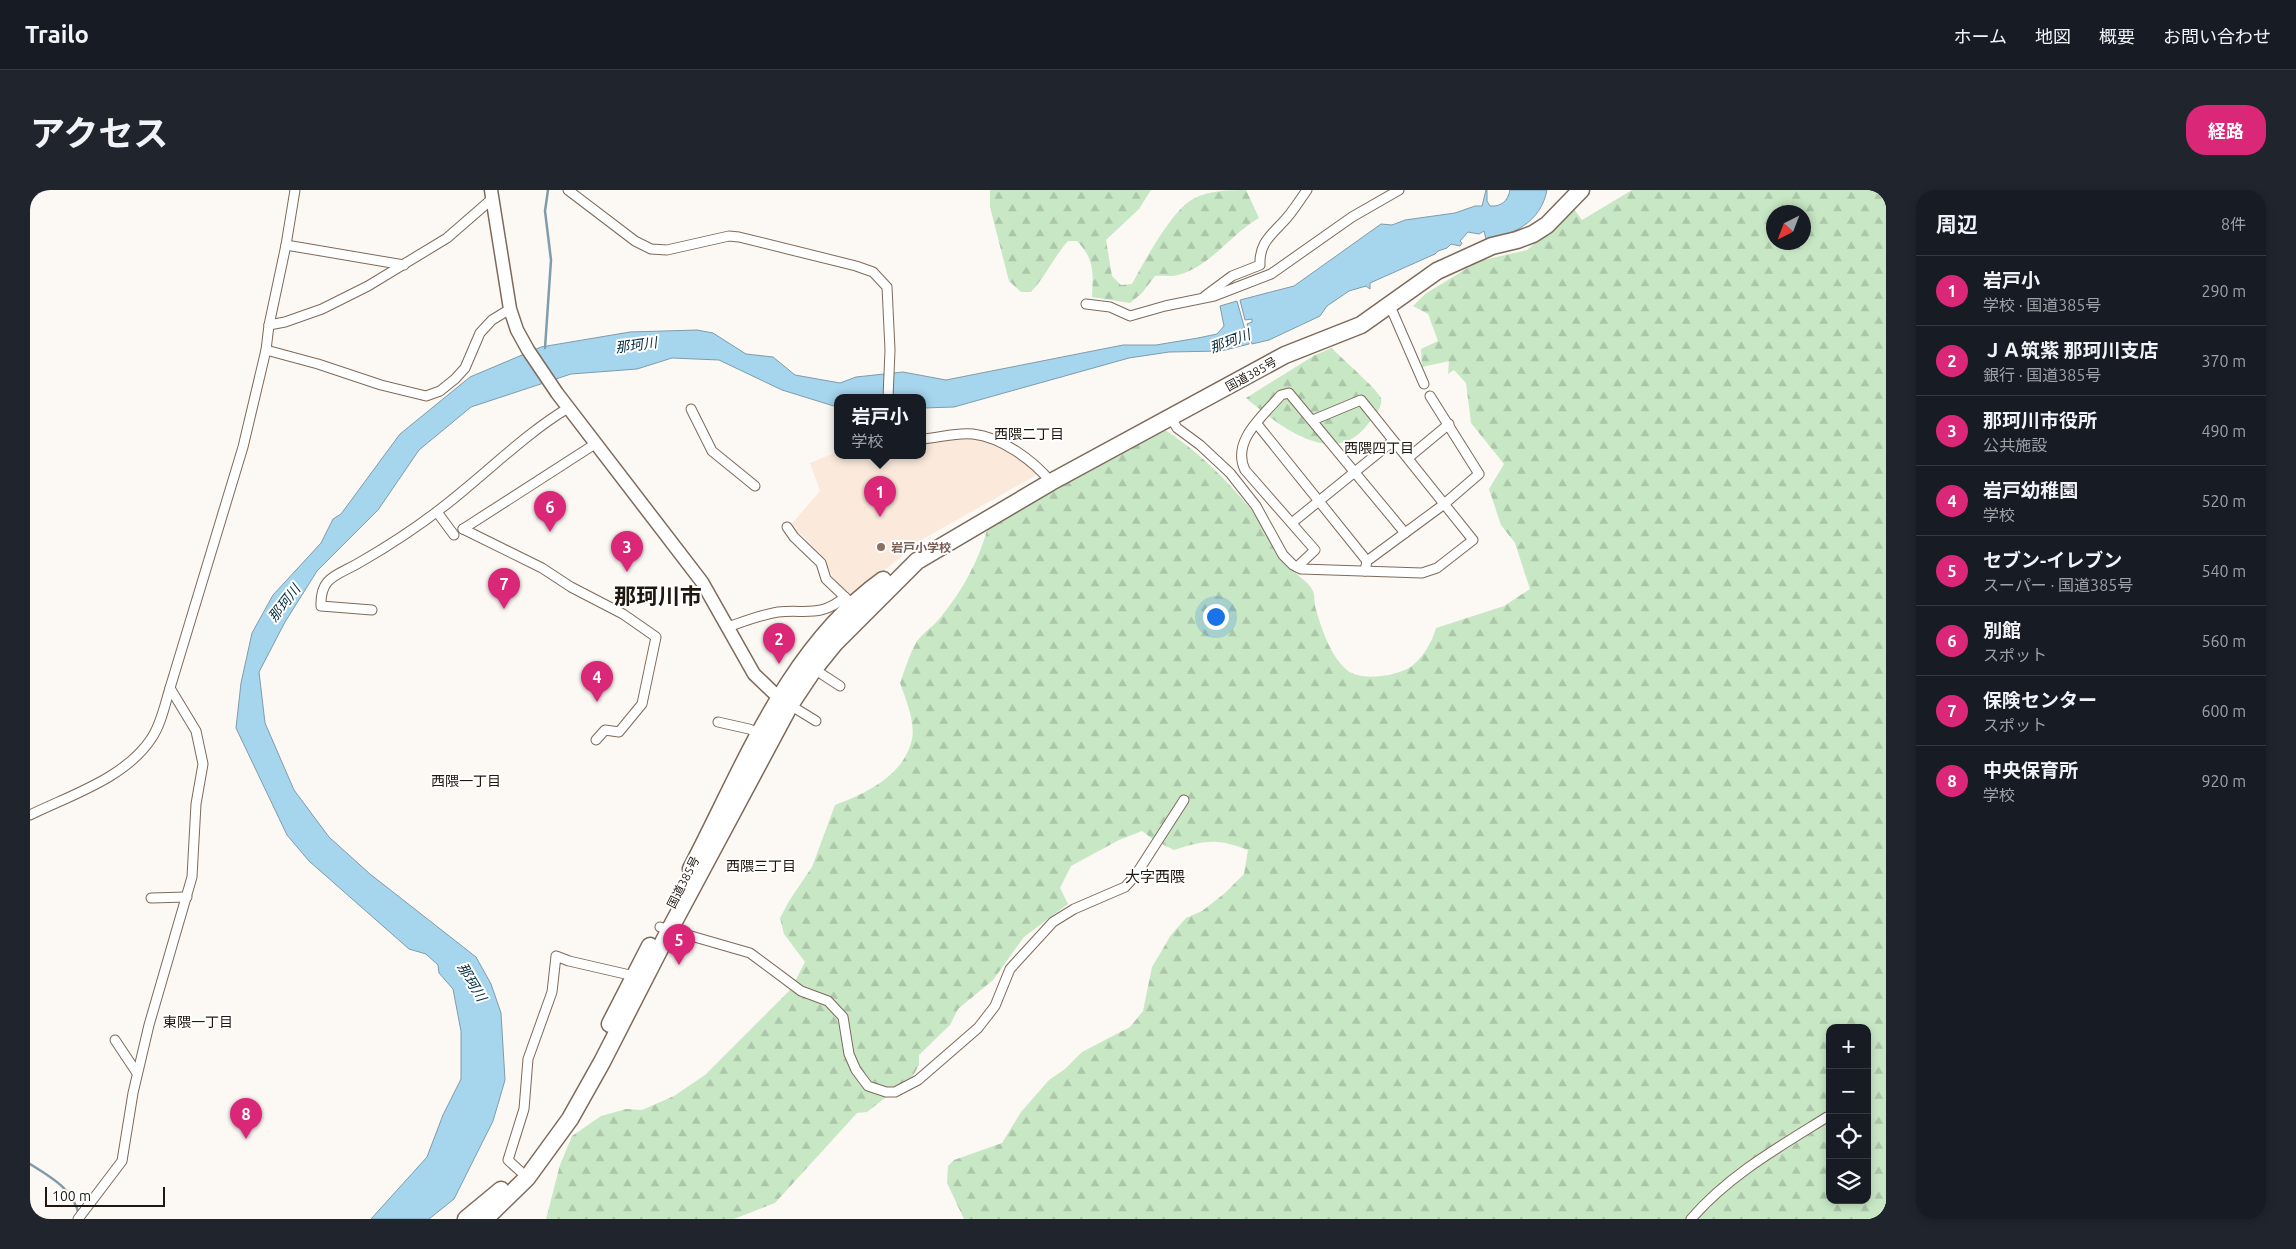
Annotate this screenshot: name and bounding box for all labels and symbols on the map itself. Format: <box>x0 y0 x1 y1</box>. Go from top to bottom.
north arrow <box>1766 205 1811 250</box>
water label: 那珂川 <box>1208 326 1254 356</box>
water label: 那珂川 <box>614 334 660 356</box>
street label: 国道385号 <box>1223 355 1279 393</box>
district label: 西隈二丁目 <box>994 426 1064 442</box>
district label: 西隈四丁目 <box>1344 440 1414 456</box>
pin: 1 <box>864 476 896 517</box>
pin: 6 <box>534 491 566 532</box>
pin: 3 <box>611 531 643 572</box>
marker: 岩戸小学校 <box>875 541 887 553</box>
place label: 岩戸小学校 <box>891 541 951 554</box>
pin: 7 <box>488 568 520 609</box>
water label: 那珂川 <box>265 580 304 624</box>
district label: 那珂川市 <box>614 583 702 608</box>
your location <box>1203 604 1229 630</box>
pin: 2 <box>763 623 795 664</box>
pin: 4 <box>581 661 613 702</box>
district label: 西隈一丁目 <box>431 773 501 789</box>
street label: 国道385号 <box>664 854 702 910</box>
district label: 西隈三丁目 <box>726 858 796 874</box>
district label: 大字西隈 <box>1125 868 1185 885</box>
pin: 5 <box>663 924 695 965</box>
water label: 那珂川 <box>454 960 491 1006</box>
district label: 東隈一丁目 <box>163 1014 233 1030</box>
pin: 8 <box>230 1098 262 1139</box>
scale bar <box>45 1184 165 1207</box>

